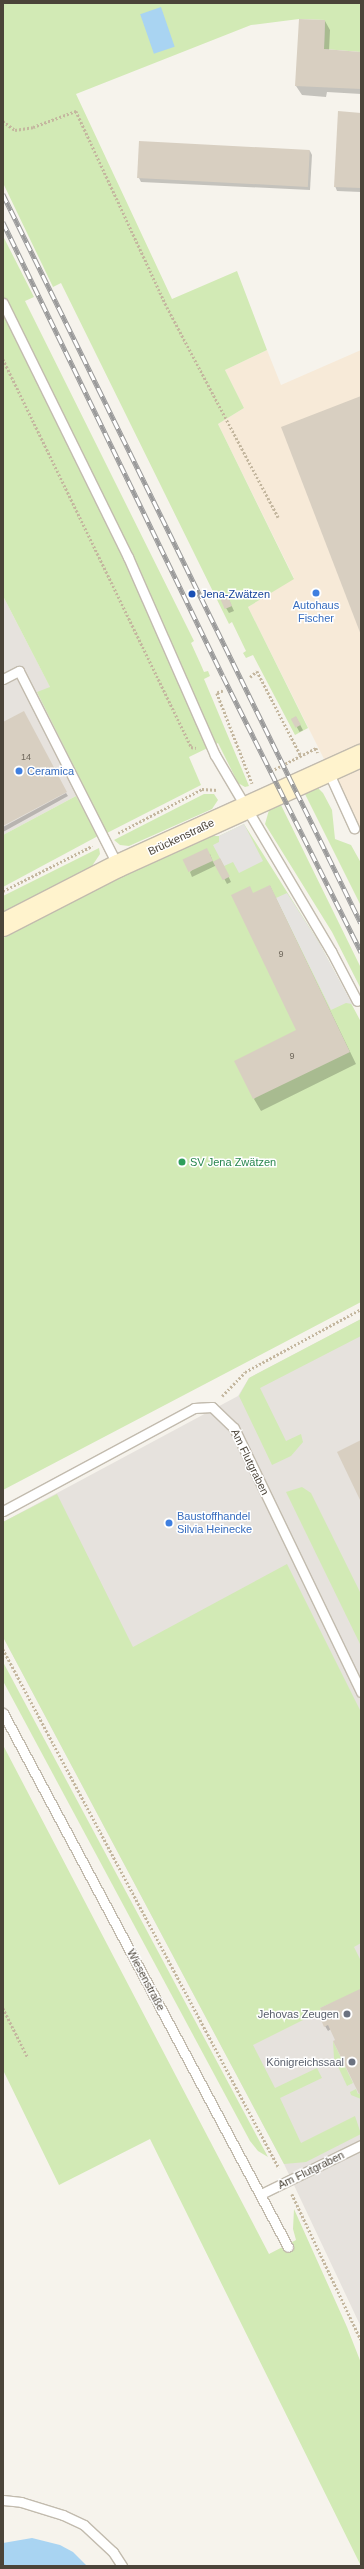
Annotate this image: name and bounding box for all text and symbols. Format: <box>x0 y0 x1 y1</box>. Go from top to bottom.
place label: Jena-Zwätzen <box>201 587 270 601</box>
marker: Jena-Zwätzen <box>186 588 198 600</box>
marker: Autohaus Fischer <box>311 588 321 598</box>
place label: Autohaus Fischer <box>293 599 339 625</box>
house number: 14 <box>21 752 31 762</box>
place label: Ceramica <box>27 764 74 778</box>
marker: Ceramica <box>14 766 24 776</box>
street label: Brückenstraße <box>146 816 216 858</box>
house number: 9 <box>278 949 284 959</box>
house number: 9 <box>289 1051 295 1061</box>
place label: SV Jena Zwätzen <box>190 1155 276 1169</box>
marker: SV Jena Zwätzen <box>177 1157 187 1167</box>
street label: Am Flutgraben <box>228 1427 272 1497</box>
place label: Baustoffhandel Silvia Heinecke <box>177 1510 252 1536</box>
marker: Baustoffhandel Silvia Heinecke <box>164 1518 174 1528</box>
street label: Wiesenstraße <box>124 1947 168 2013</box>
place label: Jehovas Zeugen <box>258 2007 339 2021</box>
marker: Jehovas Zeugen <box>342 2009 352 2019</box>
place label: Königreichssaal <box>266 2055 344 2069</box>
marker: Königreichssaal <box>347 2057 357 2067</box>
street label: Am Flutgraben <box>276 2148 346 2192</box>

